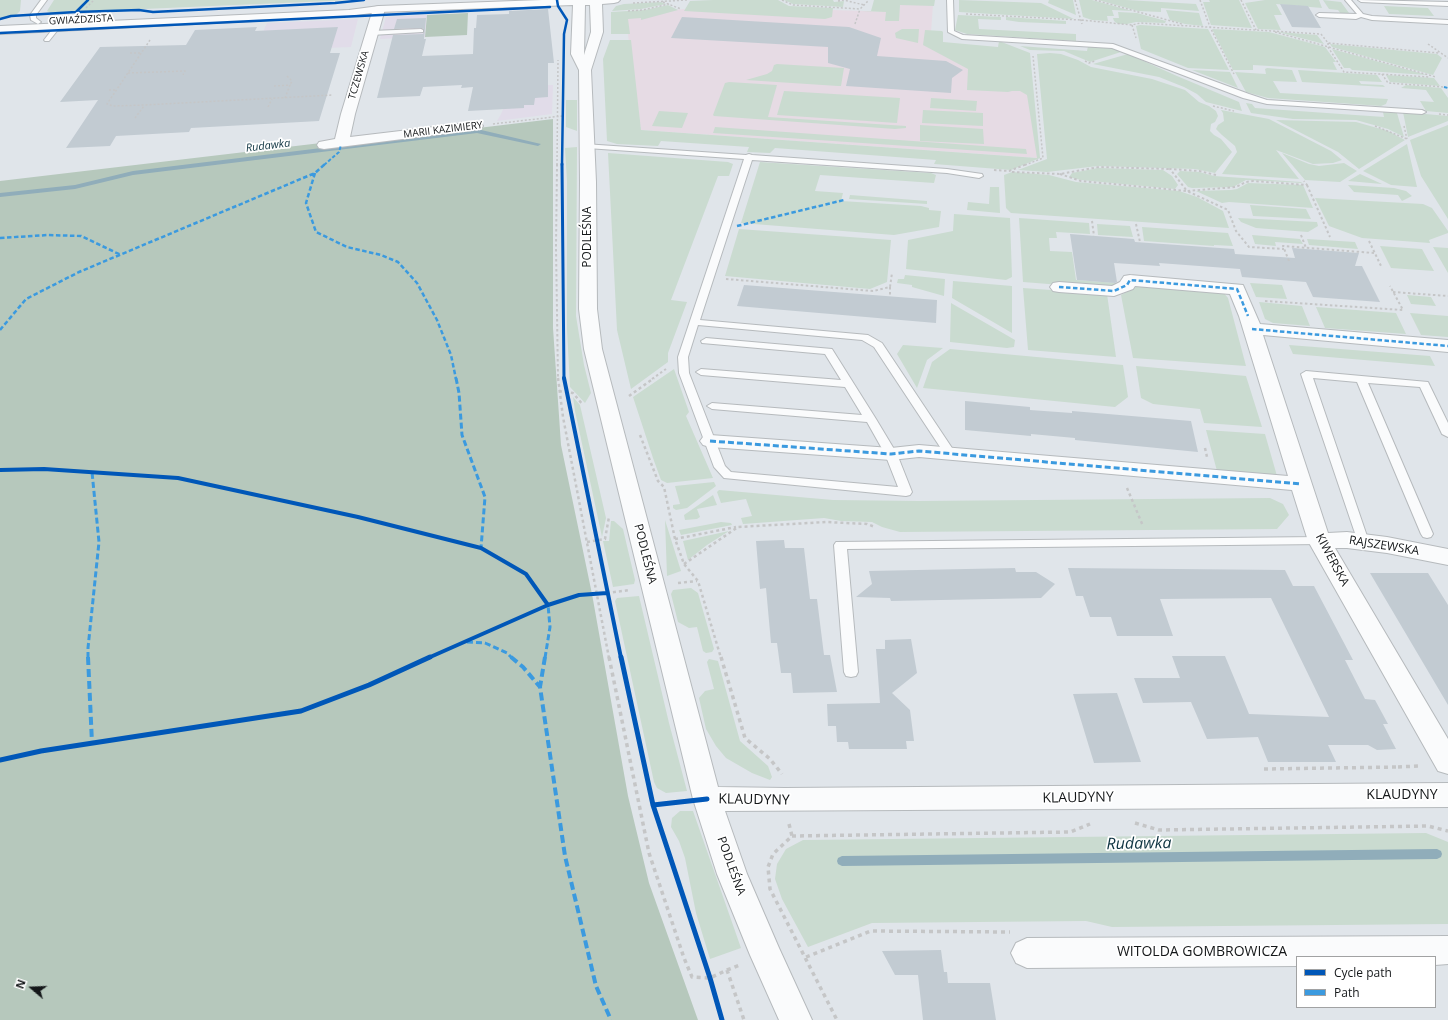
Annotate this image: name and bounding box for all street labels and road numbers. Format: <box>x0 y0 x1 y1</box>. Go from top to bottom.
street label: GWIAŹDZISTA <box>49 12 113 28</box>
street label: TCZEWSKA <box>346 49 372 101</box>
street label: MARII KAZIMIERY <box>403 119 483 141</box>
street label: PODLEŚNA <box>581 206 595 268</box>
street label: PODLEŚNA <box>631 522 659 586</box>
street label: KIWERSKA <box>1312 531 1352 589</box>
street label: RAJSZEWSKA <box>1348 533 1420 559</box>
street label: KLAUDYNY <box>1366 787 1438 803</box>
street label: KLAUDYNY <box>1042 789 1114 807</box>
street label: KLAUDYNY <box>718 791 790 809</box>
street label: PODLEŚNA <box>714 835 748 897</box>
street label: WITOLDA GOMBROWICZA <box>1117 944 1287 960</box>

